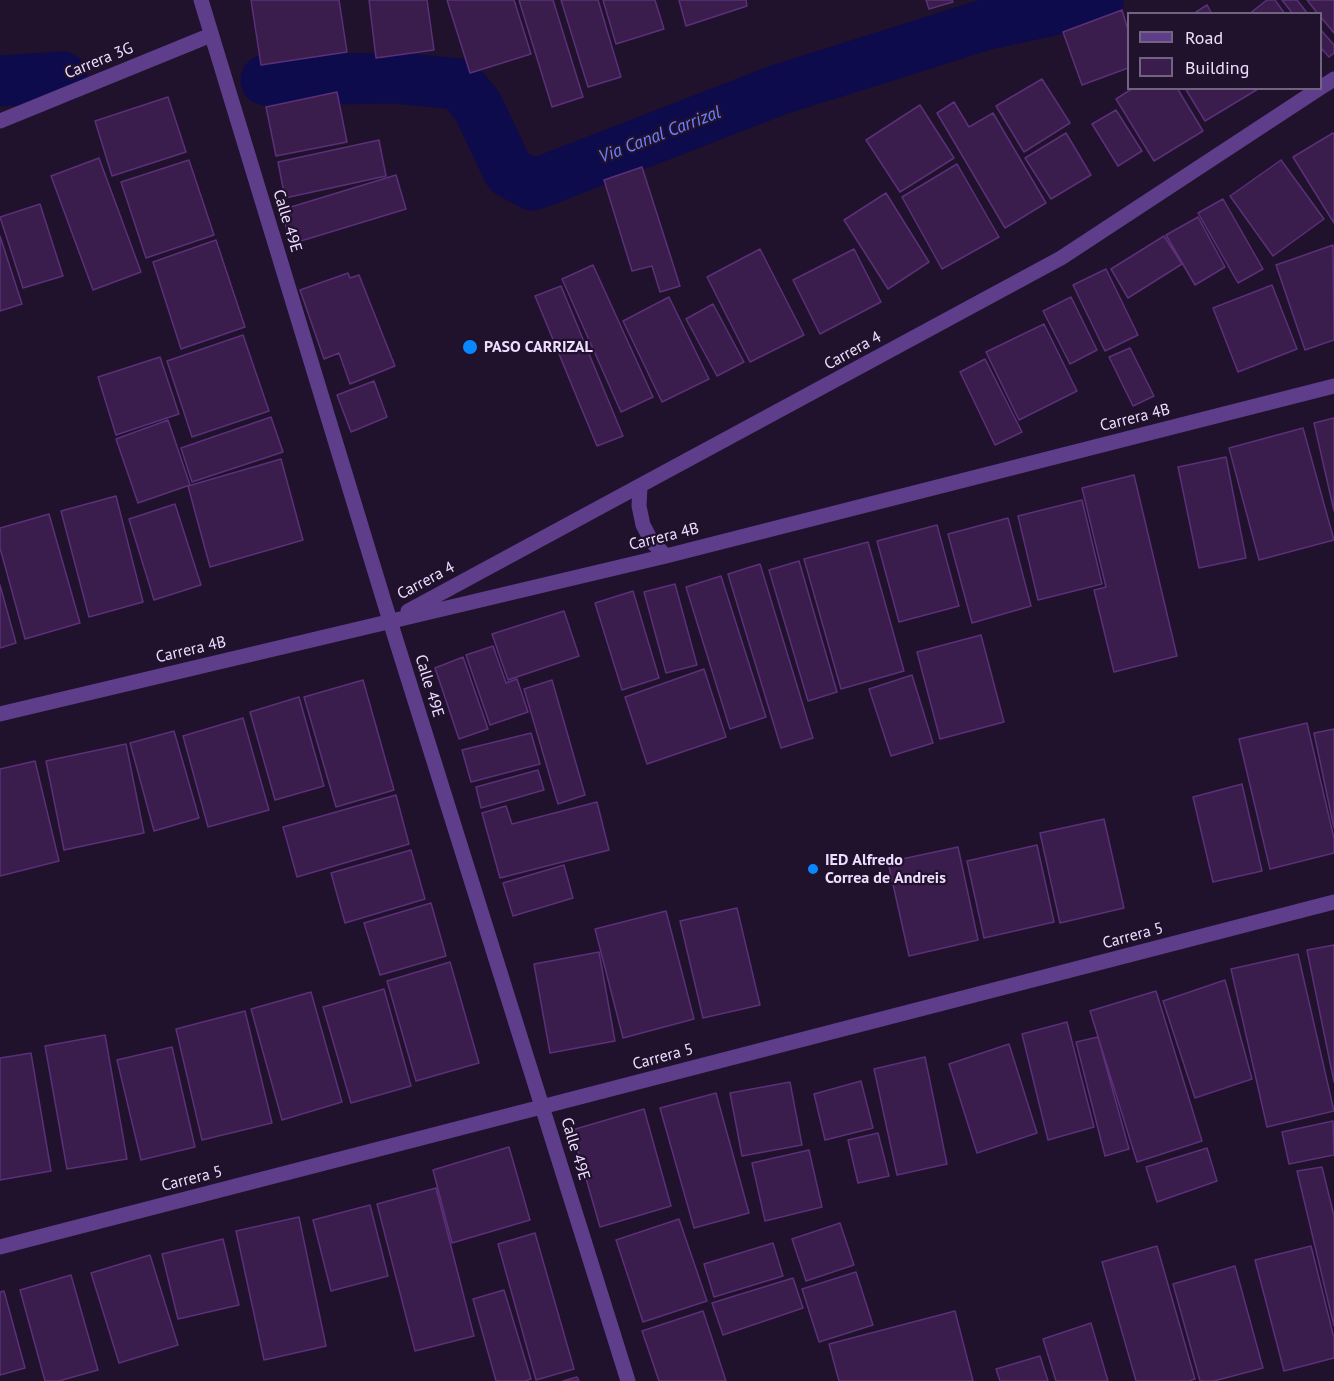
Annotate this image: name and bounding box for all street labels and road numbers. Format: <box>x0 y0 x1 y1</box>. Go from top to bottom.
street label: Carrera 3G <box>62 39 136 83</box>
street label: Calle 49E <box>268 187 306 255</box>
street label: Carrera 4 <box>821 328 885 374</box>
street label: Carrera 4B <box>1098 400 1172 436</box>
street label: Carrera 4B <box>627 519 701 555</box>
street label: Carrera 4 <box>394 558 458 604</box>
street label: Carrera 4B <box>154 633 228 667</box>
street label: Calle 49E <box>410 652 448 720</box>
street label: Carrera 5 <box>1100 919 1166 953</box>
street label: Carrera 5 <box>630 1040 696 1074</box>
street label: Calle 49E <box>556 1115 594 1183</box>
street label: Carrera 5 <box>160 1162 224 1196</box>

